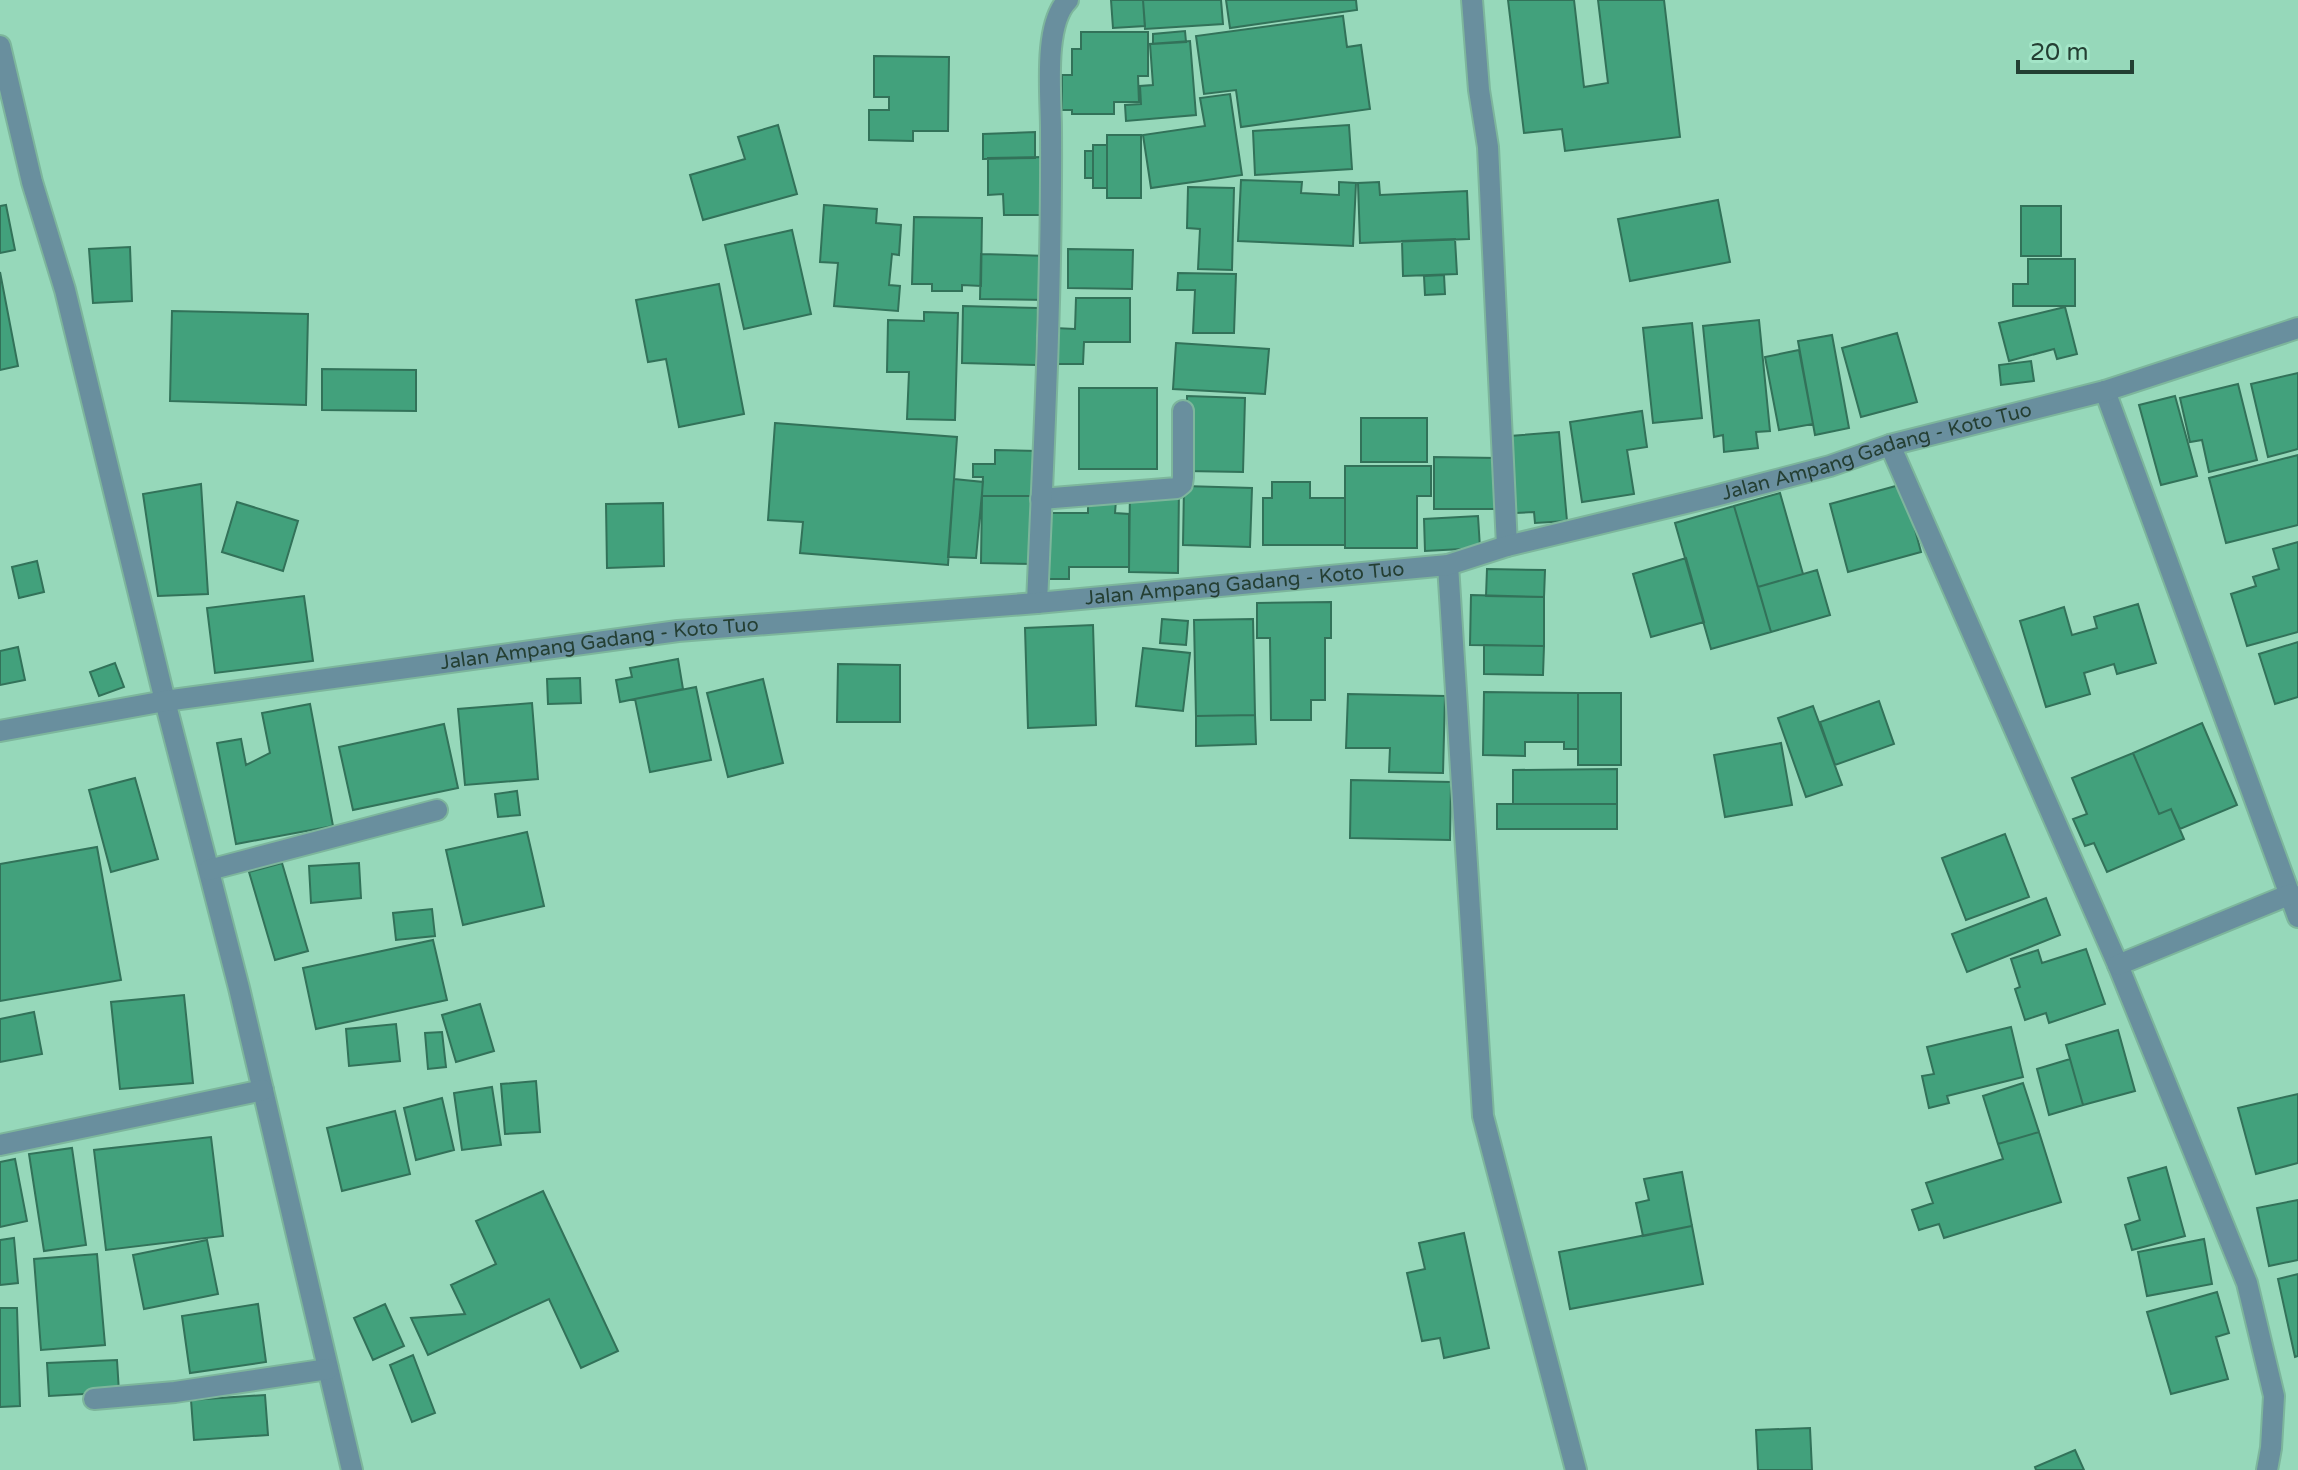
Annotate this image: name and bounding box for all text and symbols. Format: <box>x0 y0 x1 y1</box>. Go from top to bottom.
scale bar <box>2018 24 2132 74</box>
text: 20 m <box>2030 38 2088 67</box>
street label: Jalan Ampang Gadang - Koto Tuo <box>1719 398 2034 506</box>
street label: Jalan Ampang Gadang - Koto Tuo <box>1084 557 1405 611</box>
street label: Jalan Ampang Gadang - Koto Tuo <box>439 613 760 675</box>

